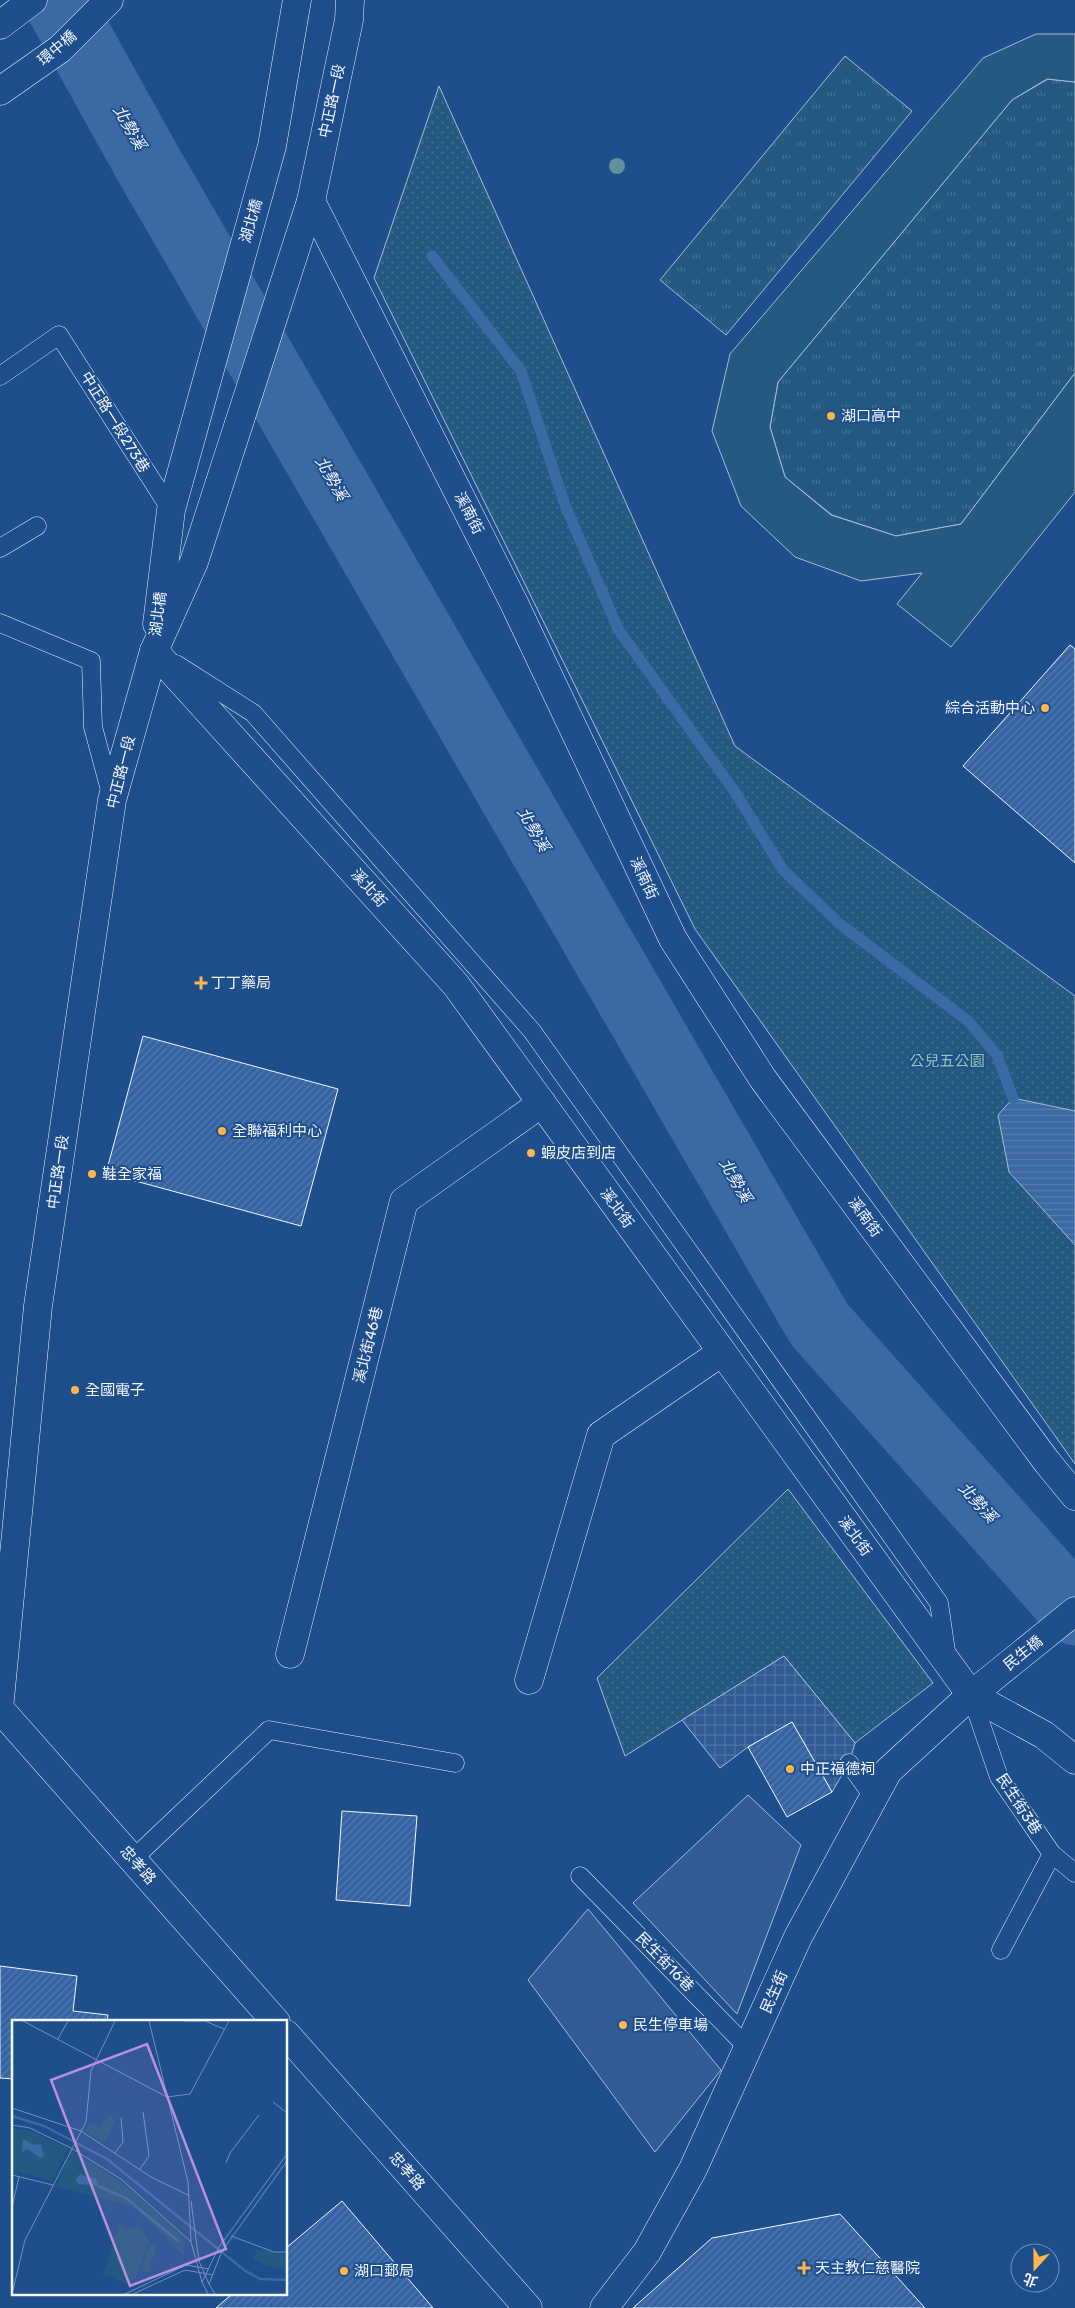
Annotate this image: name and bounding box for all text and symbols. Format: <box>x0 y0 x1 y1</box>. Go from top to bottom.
street label: 環中橋 <box>34 27 80 69</box>
street label: 中正路一段 <box>315 62 349 140</box>
water label: 北勢溪 <box>109 102 151 155</box>
street label: 湖北橋 <box>236 197 266 245</box>
street label: 中正路一段273巷 <box>77 368 153 476</box>
place label: 湖口高中 <box>841 407 901 425</box>
marker: 湖口高中 <box>825 410 837 422</box>
water label: 北勢溪 <box>311 453 353 506</box>
street label: 溪南街 <box>451 489 487 537</box>
street label: 湖北橋 <box>146 591 170 637</box>
place label: 綜合活動中心 <box>945 699 1035 717</box>
marker: 綜合活動中心 <box>1039 702 1051 714</box>
street label: 中正路一段 <box>103 733 139 811</box>
water label: 北勢溪 <box>513 804 555 857</box>
street label: 溪南街 <box>626 854 662 902</box>
street label: 溪北街 <box>347 865 391 911</box>
place label: 丁丁藥局 <box>211 974 271 992</box>
marker: 丁丁藥局 <box>195 977 207 989</box>
park label: 公兒五公園 <box>909 1052 985 1070</box>
place label: 全聯福利中心 <box>232 1122 322 1140</box>
marker: 全聯福利中心 <box>216 1125 228 1137</box>
street label: 中正路一段 <box>44 1134 72 1210</box>
place label: 蝦皮店到店 <box>541 1144 616 1162</box>
marker: 蝦皮店到店 <box>525 1147 537 1159</box>
water label: 北勢溪 <box>715 1155 757 1208</box>
place label: 鞋全家福 <box>102 1165 162 1183</box>
marker: 鞋全家福 <box>86 1168 98 1180</box>
street label: 溪北街 <box>596 1185 638 1231</box>
street label: 溪南街 <box>844 1194 886 1240</box>
street label: 溪北街46巷 <box>350 1305 386 1385</box>
place label: 全國電子 <box>85 1381 145 1399</box>
marker: 全國電子 <box>69 1384 81 1396</box>
water label: 北勢溪 <box>955 1478 1002 1528</box>
street label: 溪北街 <box>834 1513 876 1559</box>
street label: 民生橋 <box>1000 1632 1046 1674</box>
place label: 中正福德祠 <box>800 1760 875 1778</box>
marker: 中正福德祠 <box>784 1763 796 1775</box>
street label: 民生街3巷 <box>993 1770 1045 1838</box>
street label: 忠孝路 <box>116 1842 160 1888</box>
street label: 民生街16巷 <box>632 1929 698 1995</box>
street label: 民生街 <box>757 1968 791 2016</box>
place label: 民生停車場 <box>633 2016 708 2034</box>
marker: 民生停車場 <box>617 2019 629 2031</box>
inset map <box>12 2020 288 2296</box>
street label: 忠孝路 <box>385 2148 429 2194</box>
north arrow <box>1010 2243 1060 2293</box>
place label: 天主教仁慈醫院 <box>815 2259 920 2277</box>
marker: 天主教仁慈醫院 <box>797 2261 811 2275</box>
place label: 湖口郵局 <box>354 2262 414 2280</box>
marker: 湖口郵局 <box>338 2265 350 2277</box>
text: 北 <box>1021 2269 1040 2290</box>

